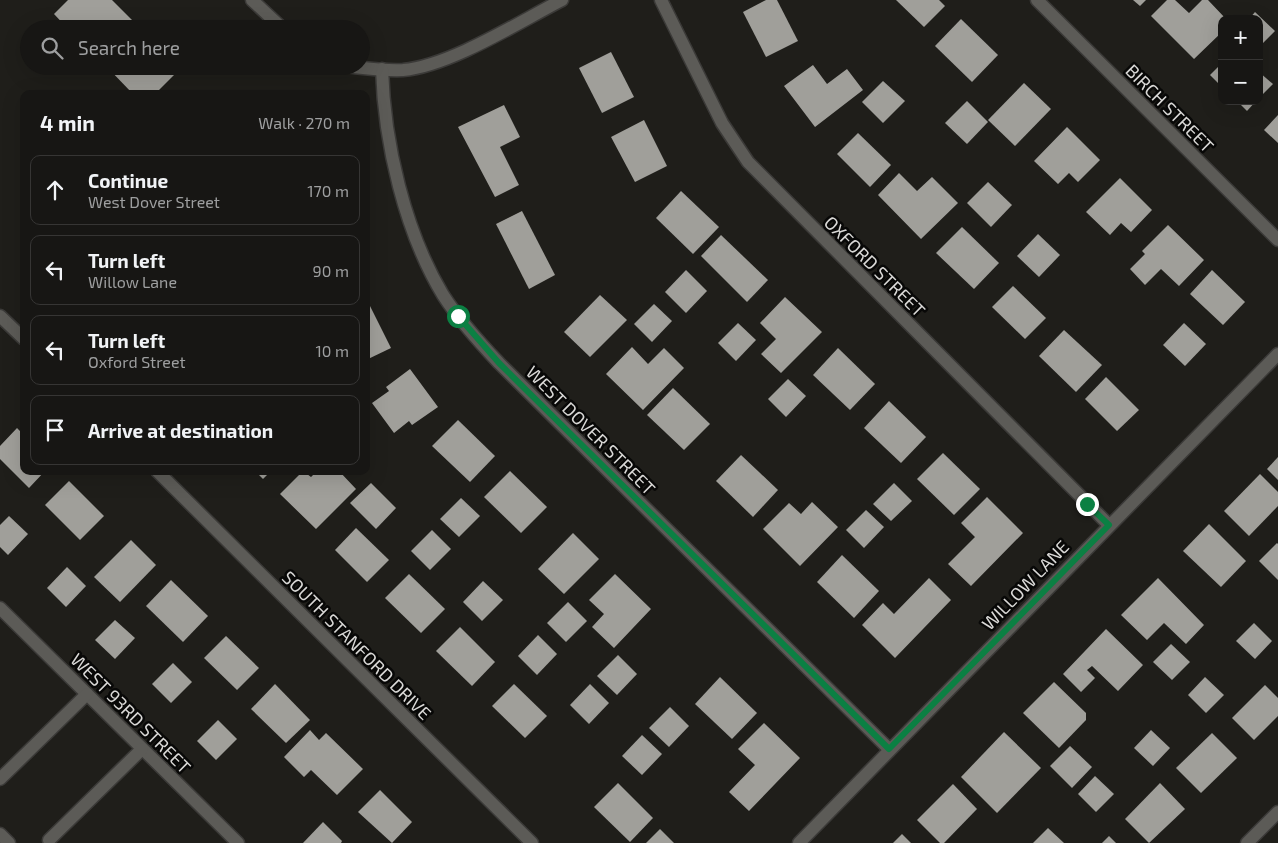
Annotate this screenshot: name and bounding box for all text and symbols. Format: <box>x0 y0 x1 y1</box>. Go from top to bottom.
map controls <box>1218 15 1263 105</box>
button: + <box>1218 15 1263 60</box>
search box <box>20 20 370 75</box>
icon: search <box>38 34 66 62</box>
text: Search here <box>78 36 180 59</box>
street label: BIRCH STREET <box>1121 59 1219 157</box>
button: − <box>1218 60 1263 105</box>
text: 4 min <box>40 110 95 135</box>
text: Walk · 270 m <box>258 113 350 132</box>
text: Continue <box>88 169 168 192</box>
icon: ahead <box>41 176 69 204</box>
text: 170 m <box>307 181 349 200</box>
text: West Dover Street <box>88 192 220 211</box>
street label: OXFORD STREET <box>820 211 930 321</box>
text: Turn left <box>88 249 165 272</box>
icon: left <box>41 256 69 284</box>
text: 90 m <box>313 261 349 280</box>
text: Willow Lane <box>88 272 177 291</box>
route start <box>447 305 470 328</box>
text: Turn left <box>88 329 165 352</box>
icon: left <box>41 336 69 364</box>
text: 10 m <box>315 341 349 360</box>
text: Oxford Street <box>88 352 186 371</box>
street label: WEST DOVER STREET <box>522 361 661 500</box>
icon: arrive <box>41 416 69 444</box>
text: Arrive at destination <box>88 419 273 442</box>
route end <box>1076 493 1099 516</box>
street label: WILLOW LANE <box>977 536 1073 634</box>
street label: SOUTH STANFORD DRIVE <box>278 566 436 724</box>
street label: WEST 93RD STREET <box>66 648 196 778</box>

